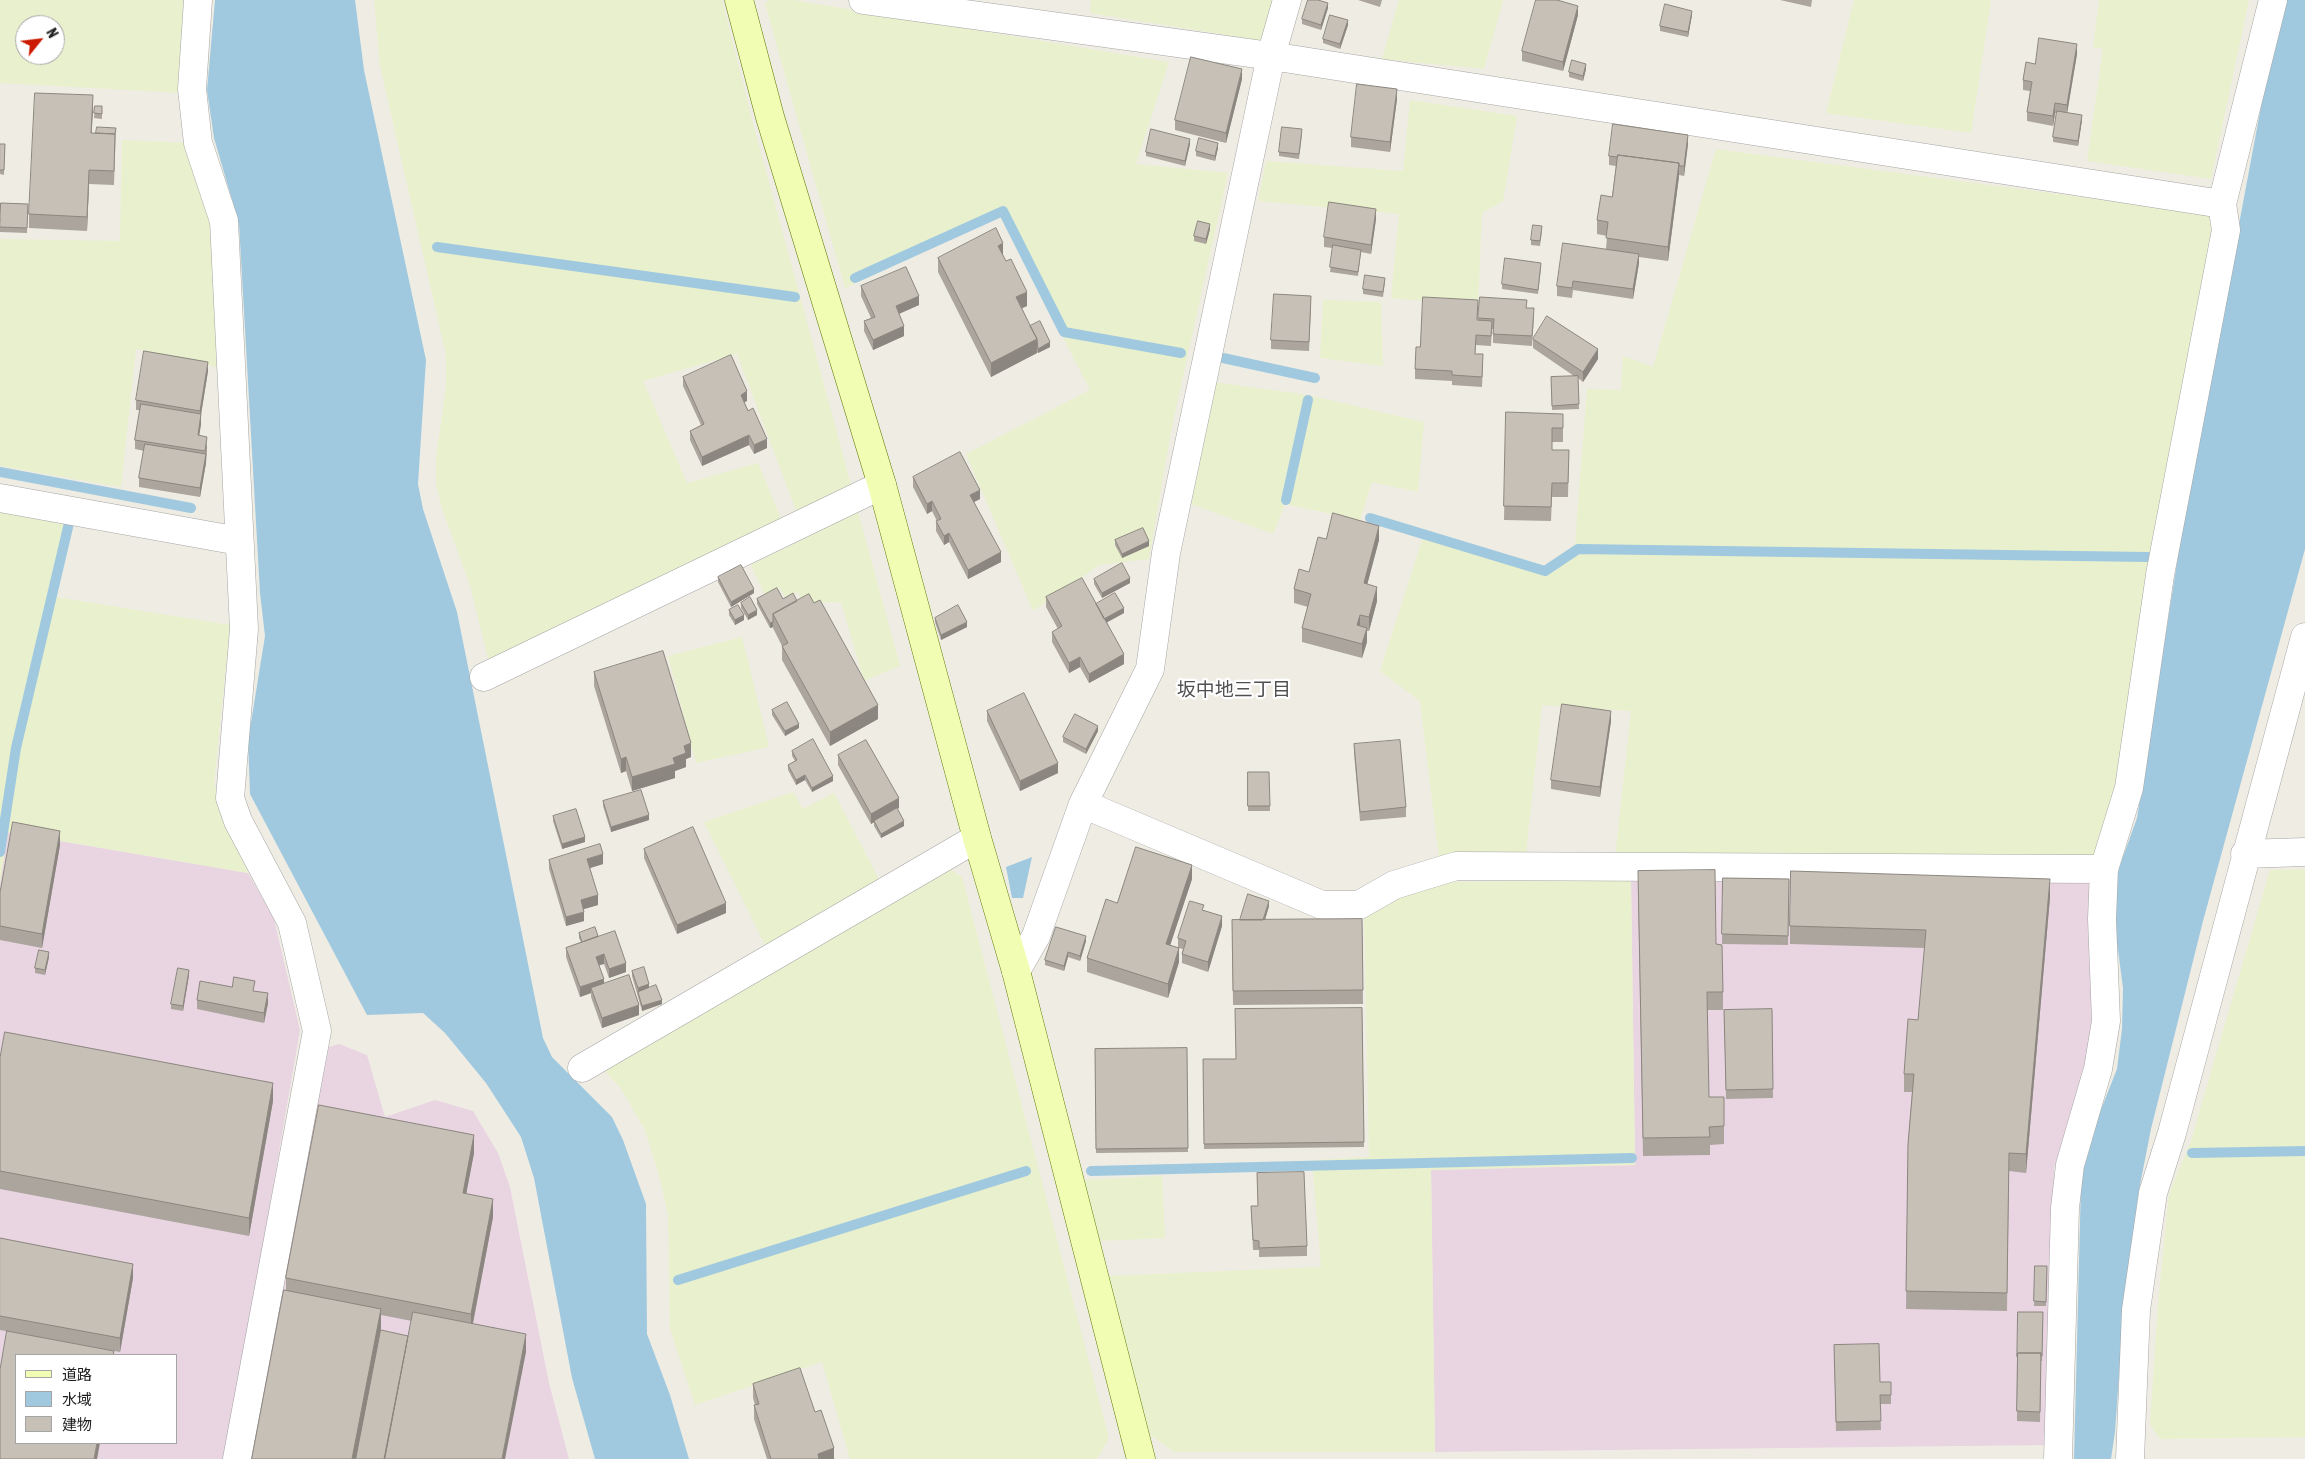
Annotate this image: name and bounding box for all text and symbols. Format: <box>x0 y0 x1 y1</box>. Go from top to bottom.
north arrow <box>15 15 65 65</box>
text: N <box>43 26 61 41</box>
district label: 坂中地三丁目 <box>1177 679 1291 701</box>
legend <box>15 1354 178 1444</box>
text: 道路 <box>62 1366 92 1383</box>
text: 水域 <box>62 1391 92 1408</box>
text: 建物 <box>62 1416 92 1433</box>

